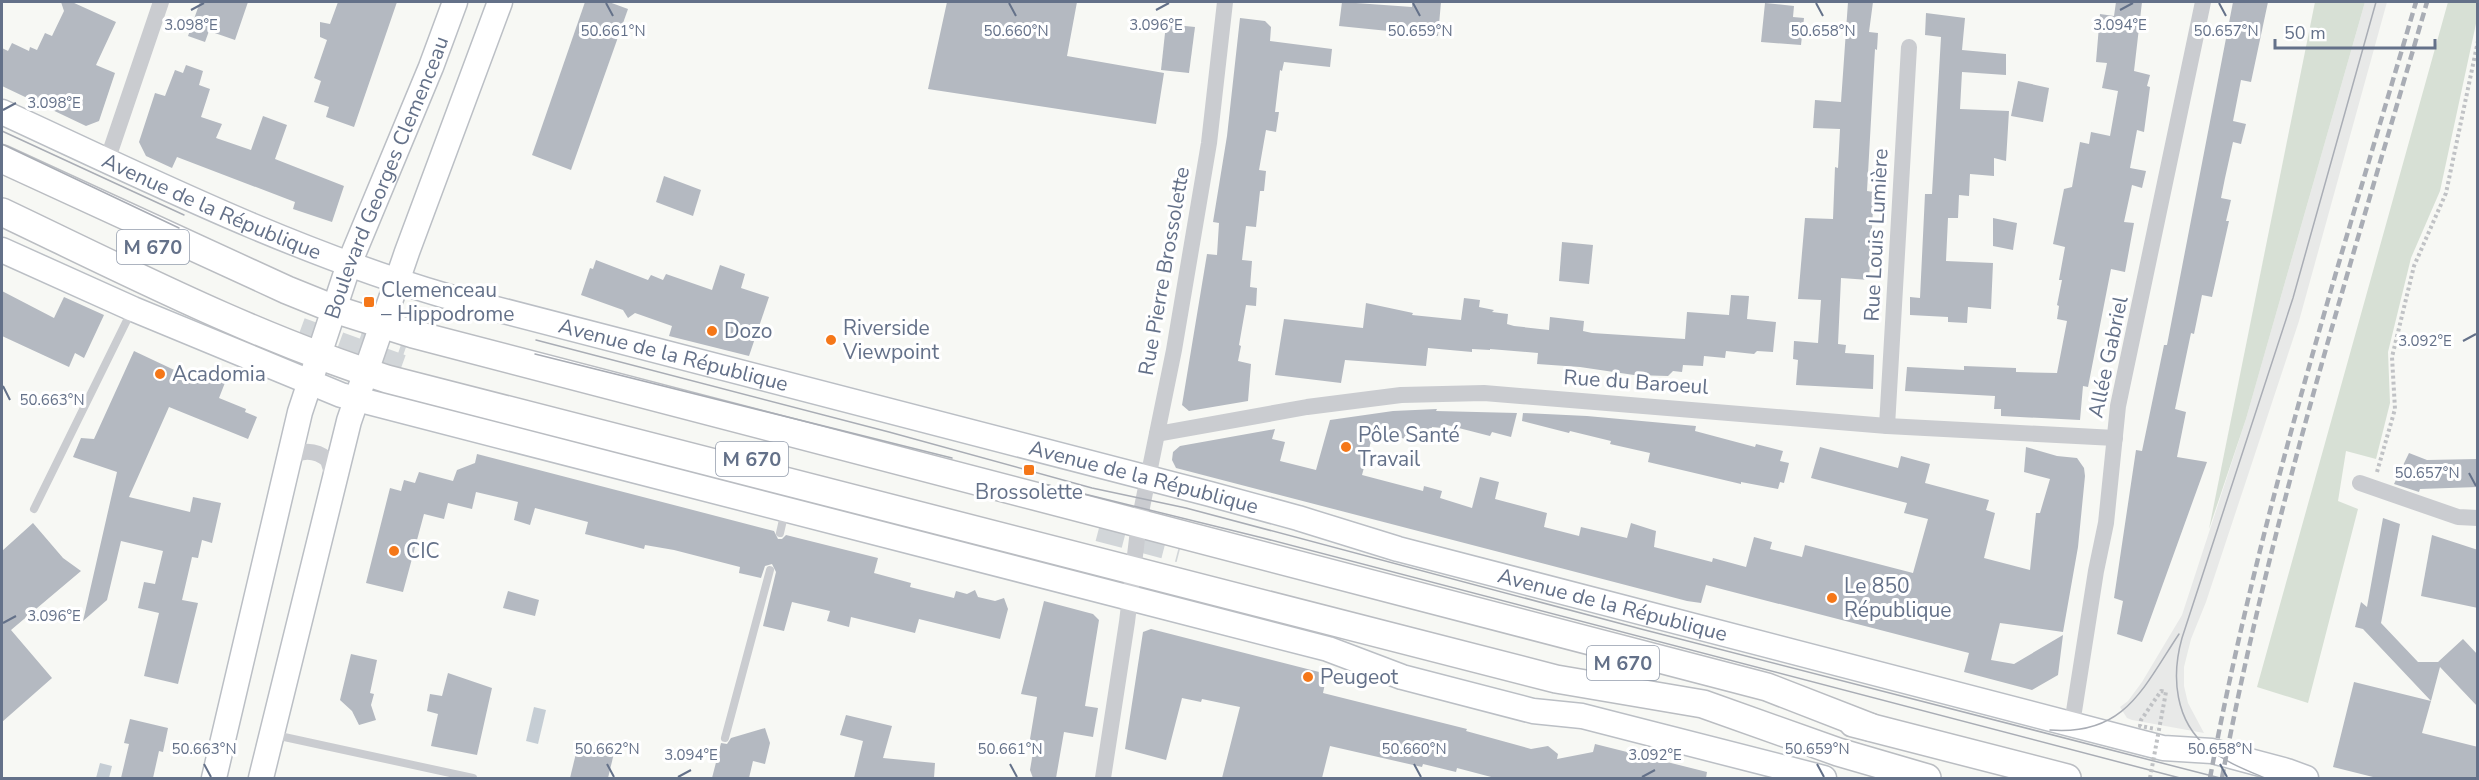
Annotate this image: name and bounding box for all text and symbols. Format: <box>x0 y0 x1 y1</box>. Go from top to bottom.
scale bar <box>2275 12 2436 50</box>
text: 3.098°E <box>164 15 218 35</box>
text: 3.096°E <box>1129 15 1183 35</box>
text: 3.094°E <box>2093 15 2147 35</box>
text: 50.661°N <box>580 21 646 41</box>
text: 50.660°N <box>983 21 1049 41</box>
text: 50.659°N <box>1387 21 1453 41</box>
text: 50.658°N <box>1790 21 1856 41</box>
text: 50.657°N <box>2193 21 2259 41</box>
text: 50 m <box>2284 21 2326 45</box>
street label: Boulevard Georges Clemenceau <box>318 32 455 323</box>
text: 3.098°E <box>27 93 81 113</box>
street label: Avenue de la République <box>98 147 325 266</box>
street label: Rue Louis Lumière <box>1857 148 1895 322</box>
street label: Rue Pierre Brossolette <box>1132 165 1196 377</box>
road number: M 670 <box>117 230 189 264</box>
place label: Clemenceau – Hippodrome <box>381 276 514 328</box>
street label: Allée Gabriel <box>2081 293 2135 420</box>
marker: Clemenceau – Hippodrome <box>362 295 376 309</box>
street label: Avenue de la République <box>556 312 791 398</box>
place label: Riverside Viewpoint <box>842 314 940 366</box>
place label: Dozo <box>724 317 772 345</box>
marker: Dozo <box>705 324 719 338</box>
text: 3.092°E <box>2398 331 2452 351</box>
marker: Riverside Viewpoint <box>824 333 838 347</box>
place label: Acadomia <box>172 360 266 388</box>
street label: Rue du Baroeul <box>1563 363 1710 401</box>
marker: Acadomia <box>153 367 167 381</box>
text: 50.663°N <box>19 390 85 410</box>
place label: Pôle Santé Travail <box>1358 421 1460 473</box>
street label: Avenue de la République <box>1026 434 1262 521</box>
marker: Pôle Santé Travail <box>1339 440 1353 454</box>
road number: M 670 <box>716 442 788 476</box>
marker: Brossolette <box>1022 463 1036 477</box>
text: 50.657°N <box>2394 463 2460 483</box>
place label: Brossolette <box>975 478 1083 506</box>
place label: CIC <box>406 537 440 565</box>
marker: CIC <box>387 544 401 558</box>
street label: Avenue de la République <box>1495 562 1730 648</box>
place label: Le 850 République <box>1844 572 1952 624</box>
marker: Le 850 République <box>1825 591 1839 605</box>
text: 3.096°E <box>27 606 81 626</box>
road number: M 670 <box>1587 646 1659 680</box>
place label: Peugeot <box>1320 663 1399 691</box>
marker: Peugeot <box>1301 670 1315 684</box>
text: 50.663°N <box>171 739 237 759</box>
text: 50.662°N <box>574 739 640 759</box>
text: 50.661°N <box>977 739 1043 759</box>
text: 50.660°N <box>1381 739 1447 759</box>
text: 50.659°N <box>1784 739 1850 759</box>
text: 50.658°N <box>2187 739 2253 759</box>
text: 3.094°E <box>664 745 718 765</box>
text: 3.092°E <box>1628 745 1682 765</box>

